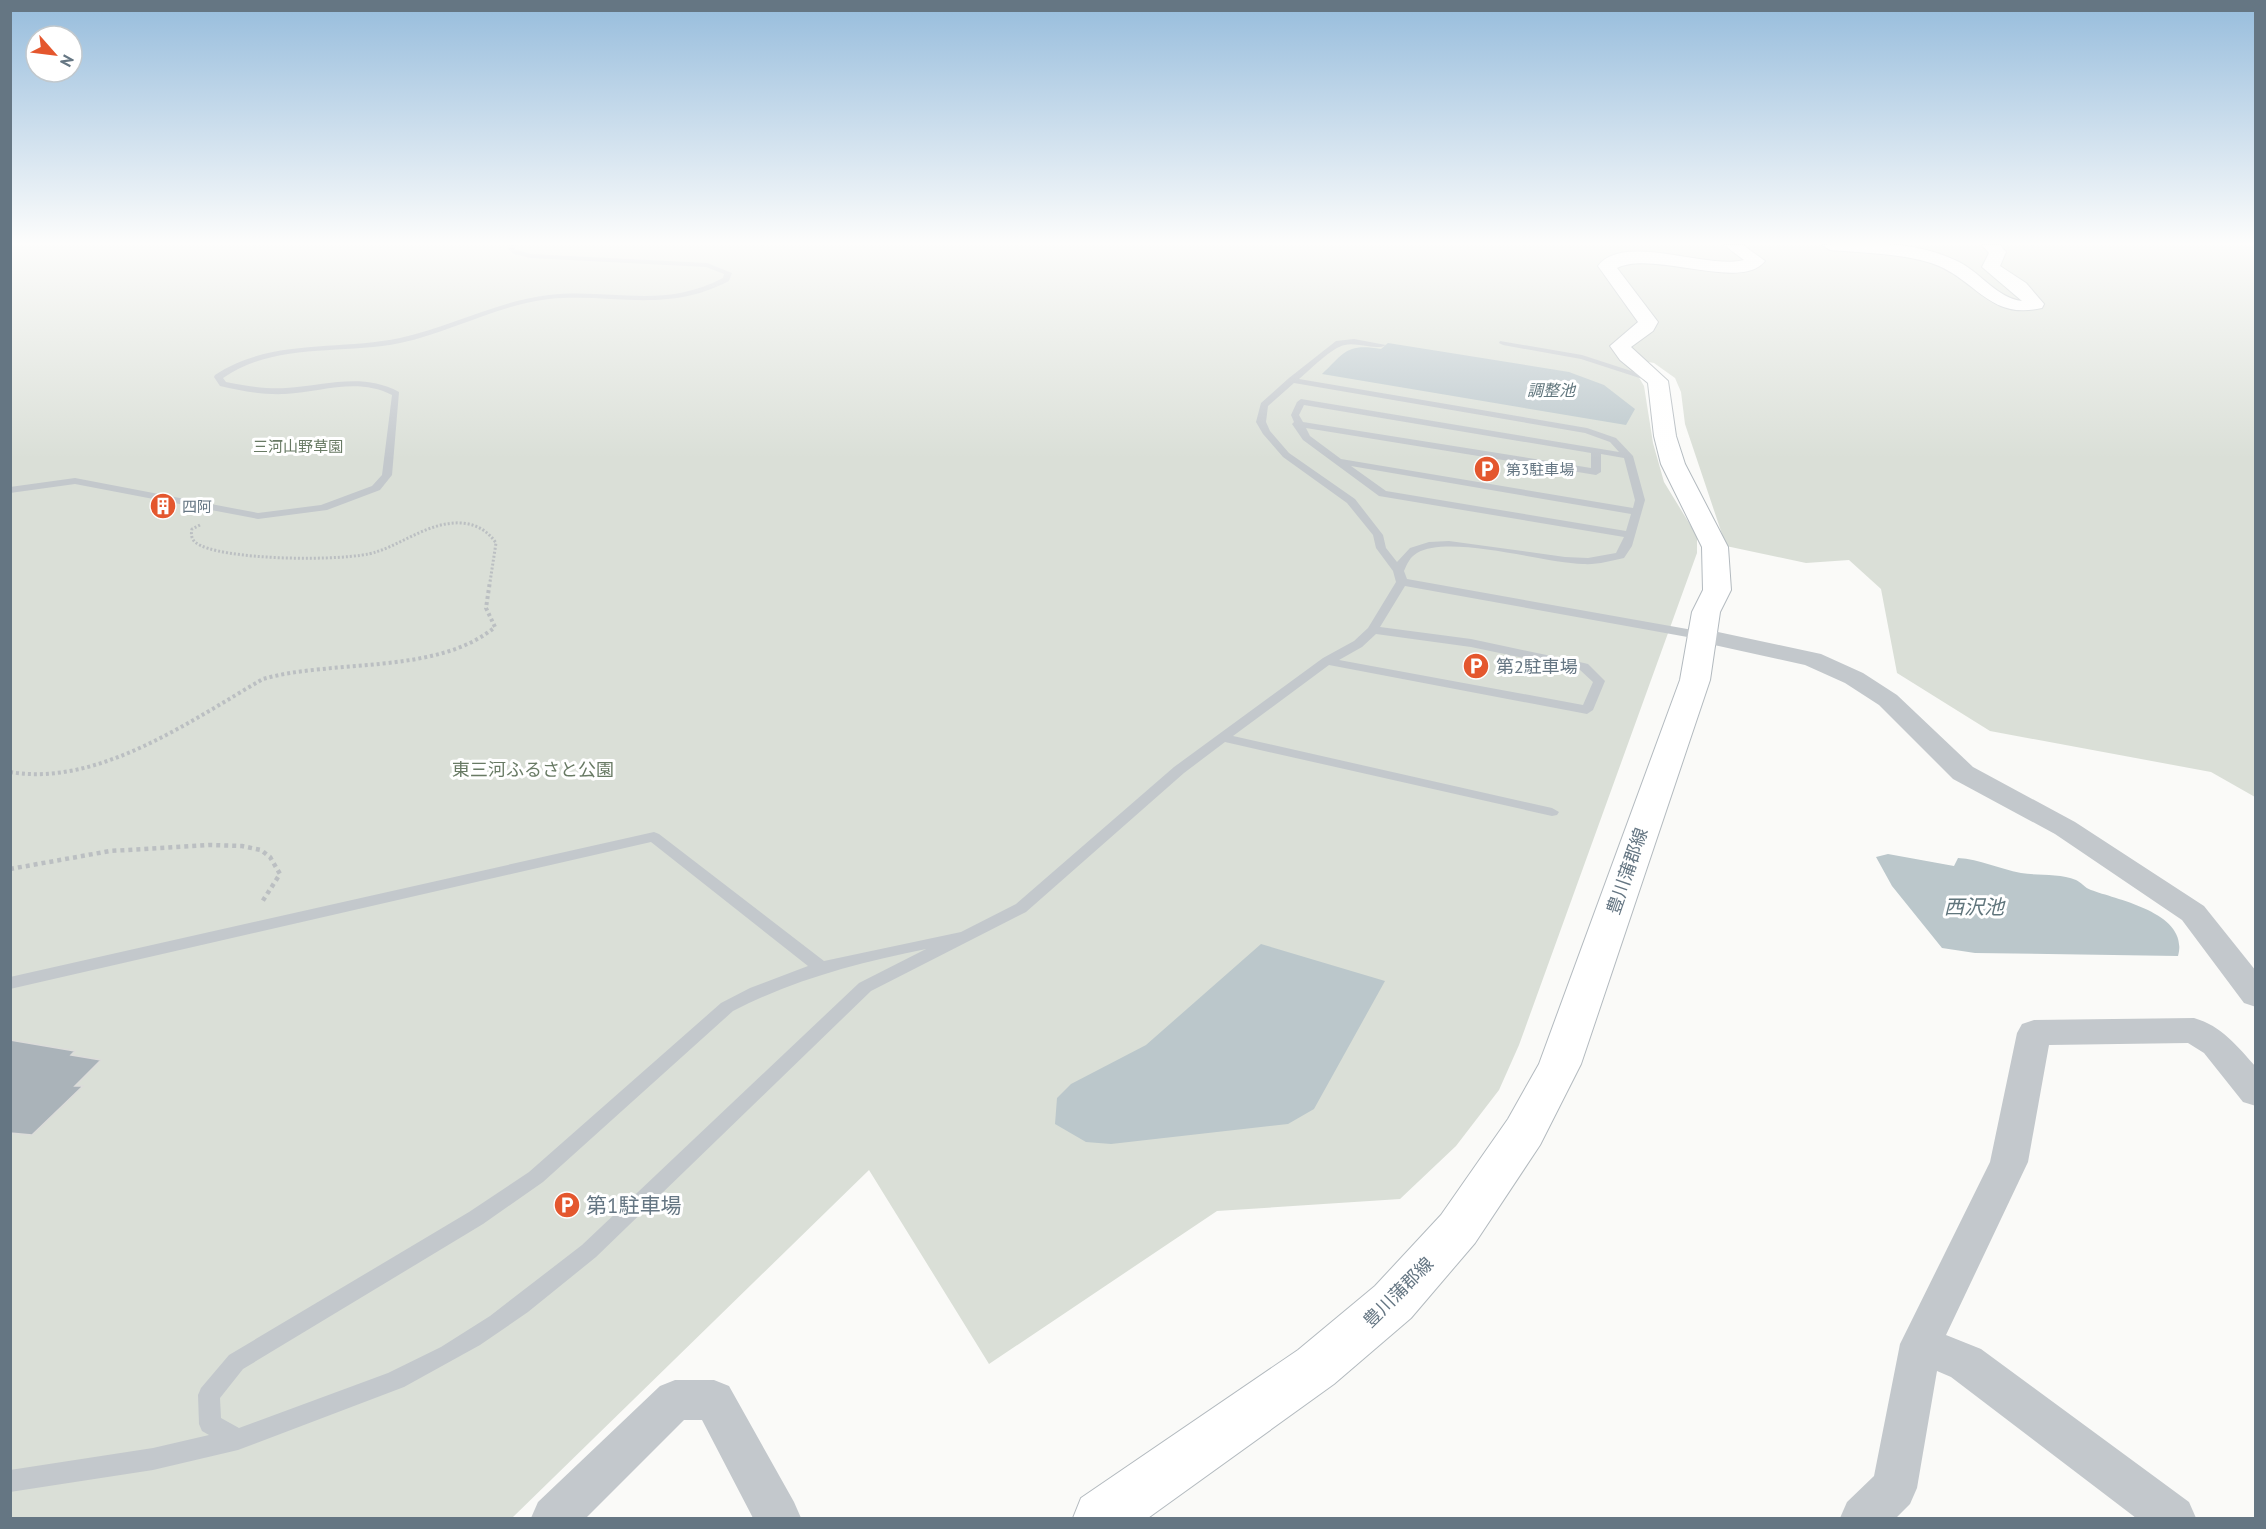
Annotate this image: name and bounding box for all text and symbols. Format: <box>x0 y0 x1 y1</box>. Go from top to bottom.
north arrow <box>24 24 84 84</box>
text: N <box>56 52 79 70</box>
water label: 調整池 <box>1527 380 1577 400</box>
park label: 三河山野草園 <box>253 437 343 456</box>
parking icon: 第3駐車場 <box>1472 454 1502 484</box>
place label: 第3駐車場 <box>1506 460 1574 479</box>
building icon: 四阿 <box>148 491 178 521</box>
place label: 四阿 <box>182 497 212 516</box>
parking icon: 第2駐車場 <box>1461 651 1491 681</box>
place label: 第2駐車場 <box>1496 655 1578 678</box>
park label: 東三河ふるさと公園 <box>452 758 614 781</box>
street label: 豊川蒲郡線 <box>1601 825 1653 917</box>
water label: 西沢池 <box>1944 894 2006 920</box>
parking icon: 第1駐車場 <box>552 1190 582 1220</box>
place label: 第1駐車場 <box>586 1192 681 1219</box>
street label: 豊川蒲郡線 <box>1358 1252 1438 1332</box>

